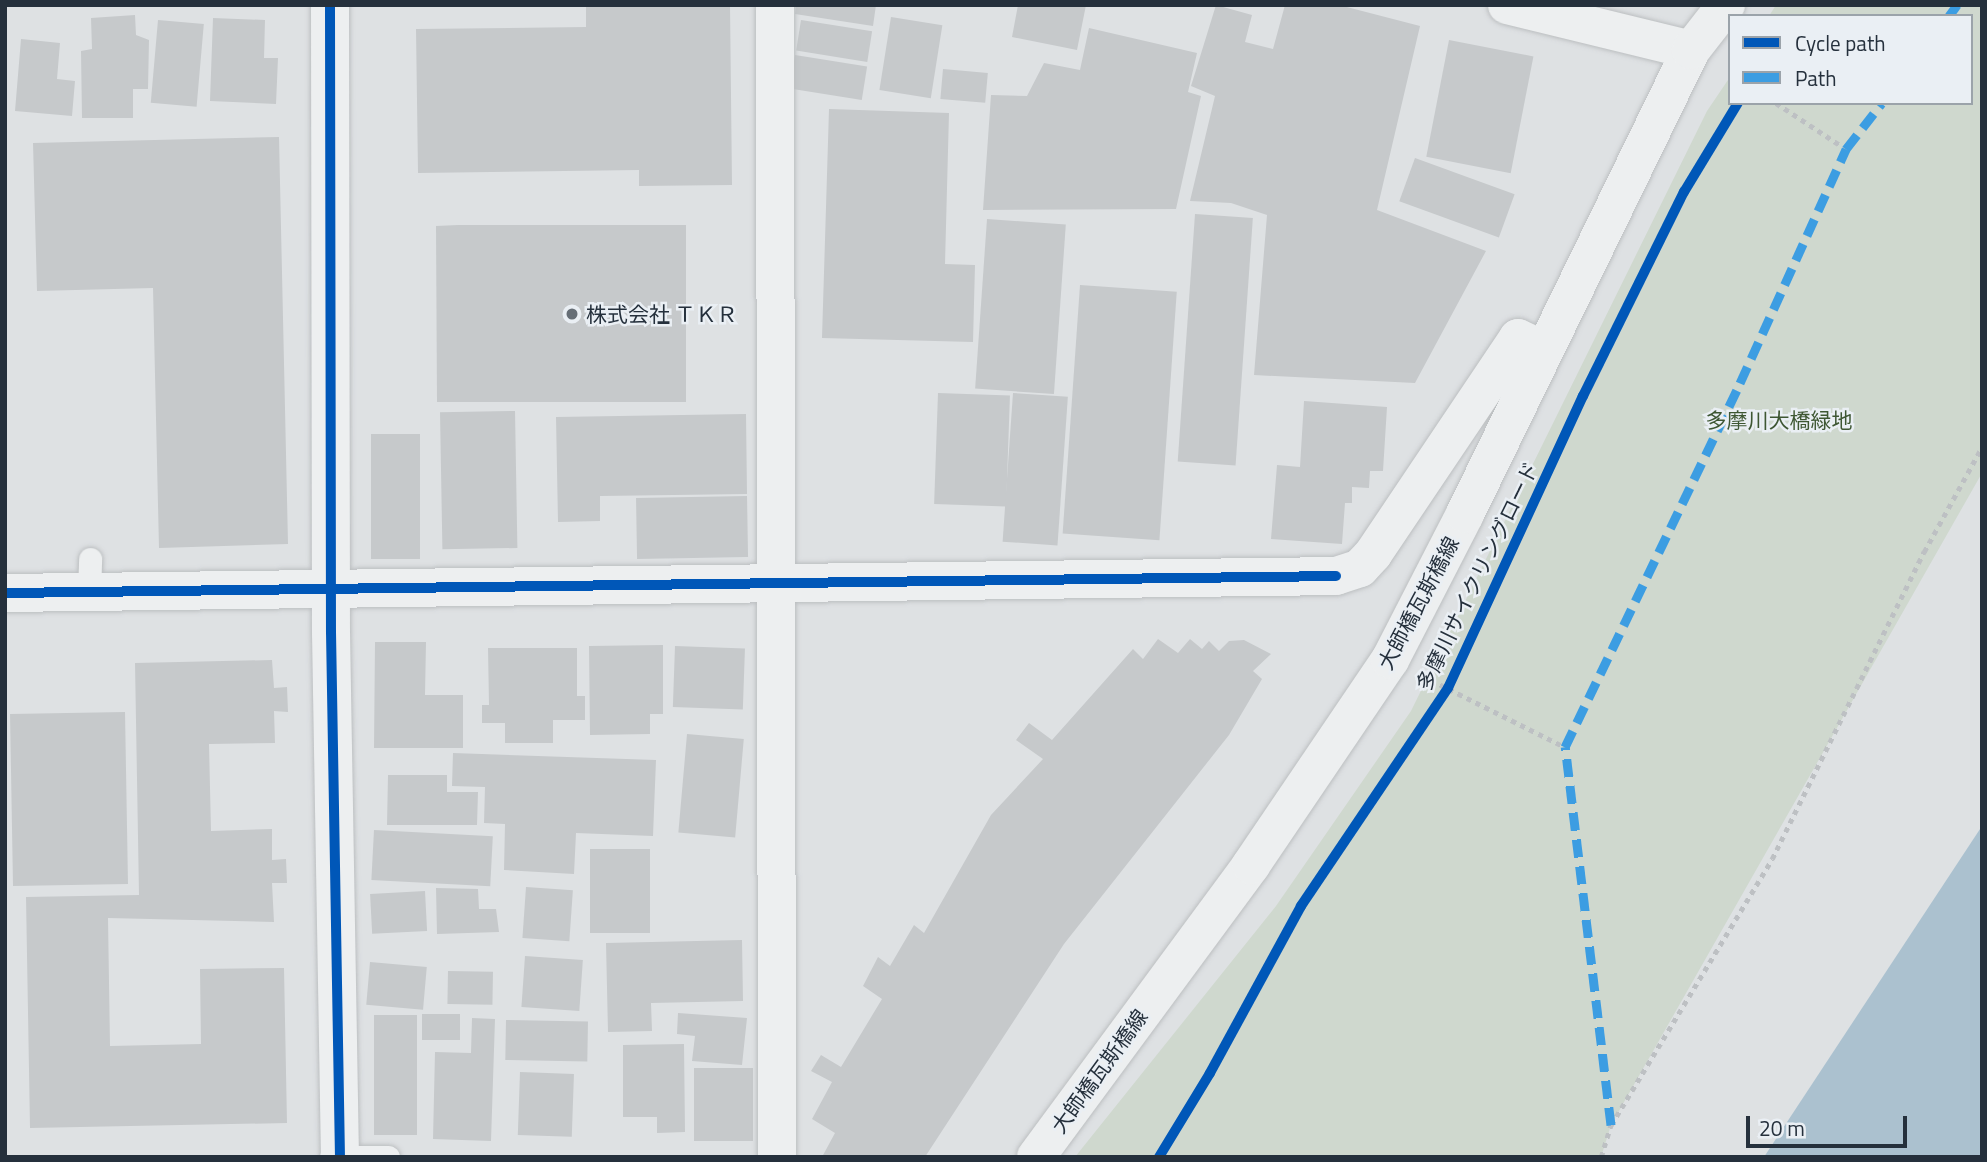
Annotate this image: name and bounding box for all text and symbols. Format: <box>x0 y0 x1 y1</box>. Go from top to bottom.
legend <box>1728 14 1973 105</box>
text: Cycle path <box>1795 27 1886 59</box>
text: Path <box>1795 62 1837 94</box>
place label: 株式会社 ＴＫＲ <box>586 301 738 327</box>
marker: 株式会社 ＴＫＲ <box>564 306 580 322</box>
park label: 多摩川大橋緑地 <box>1706 407 1852 433</box>
street label: 多摩川サイクリングロード <box>1410 457 1544 695</box>
street label: 大師橋瓦斯橋線 <box>1372 532 1464 674</box>
street label: 大師橋瓦斯橋線 <box>1046 1004 1152 1138</box>
scale bar <box>1749 1102 1910 1146</box>
text: 20 m <box>1759 1112 1805 1144</box>

